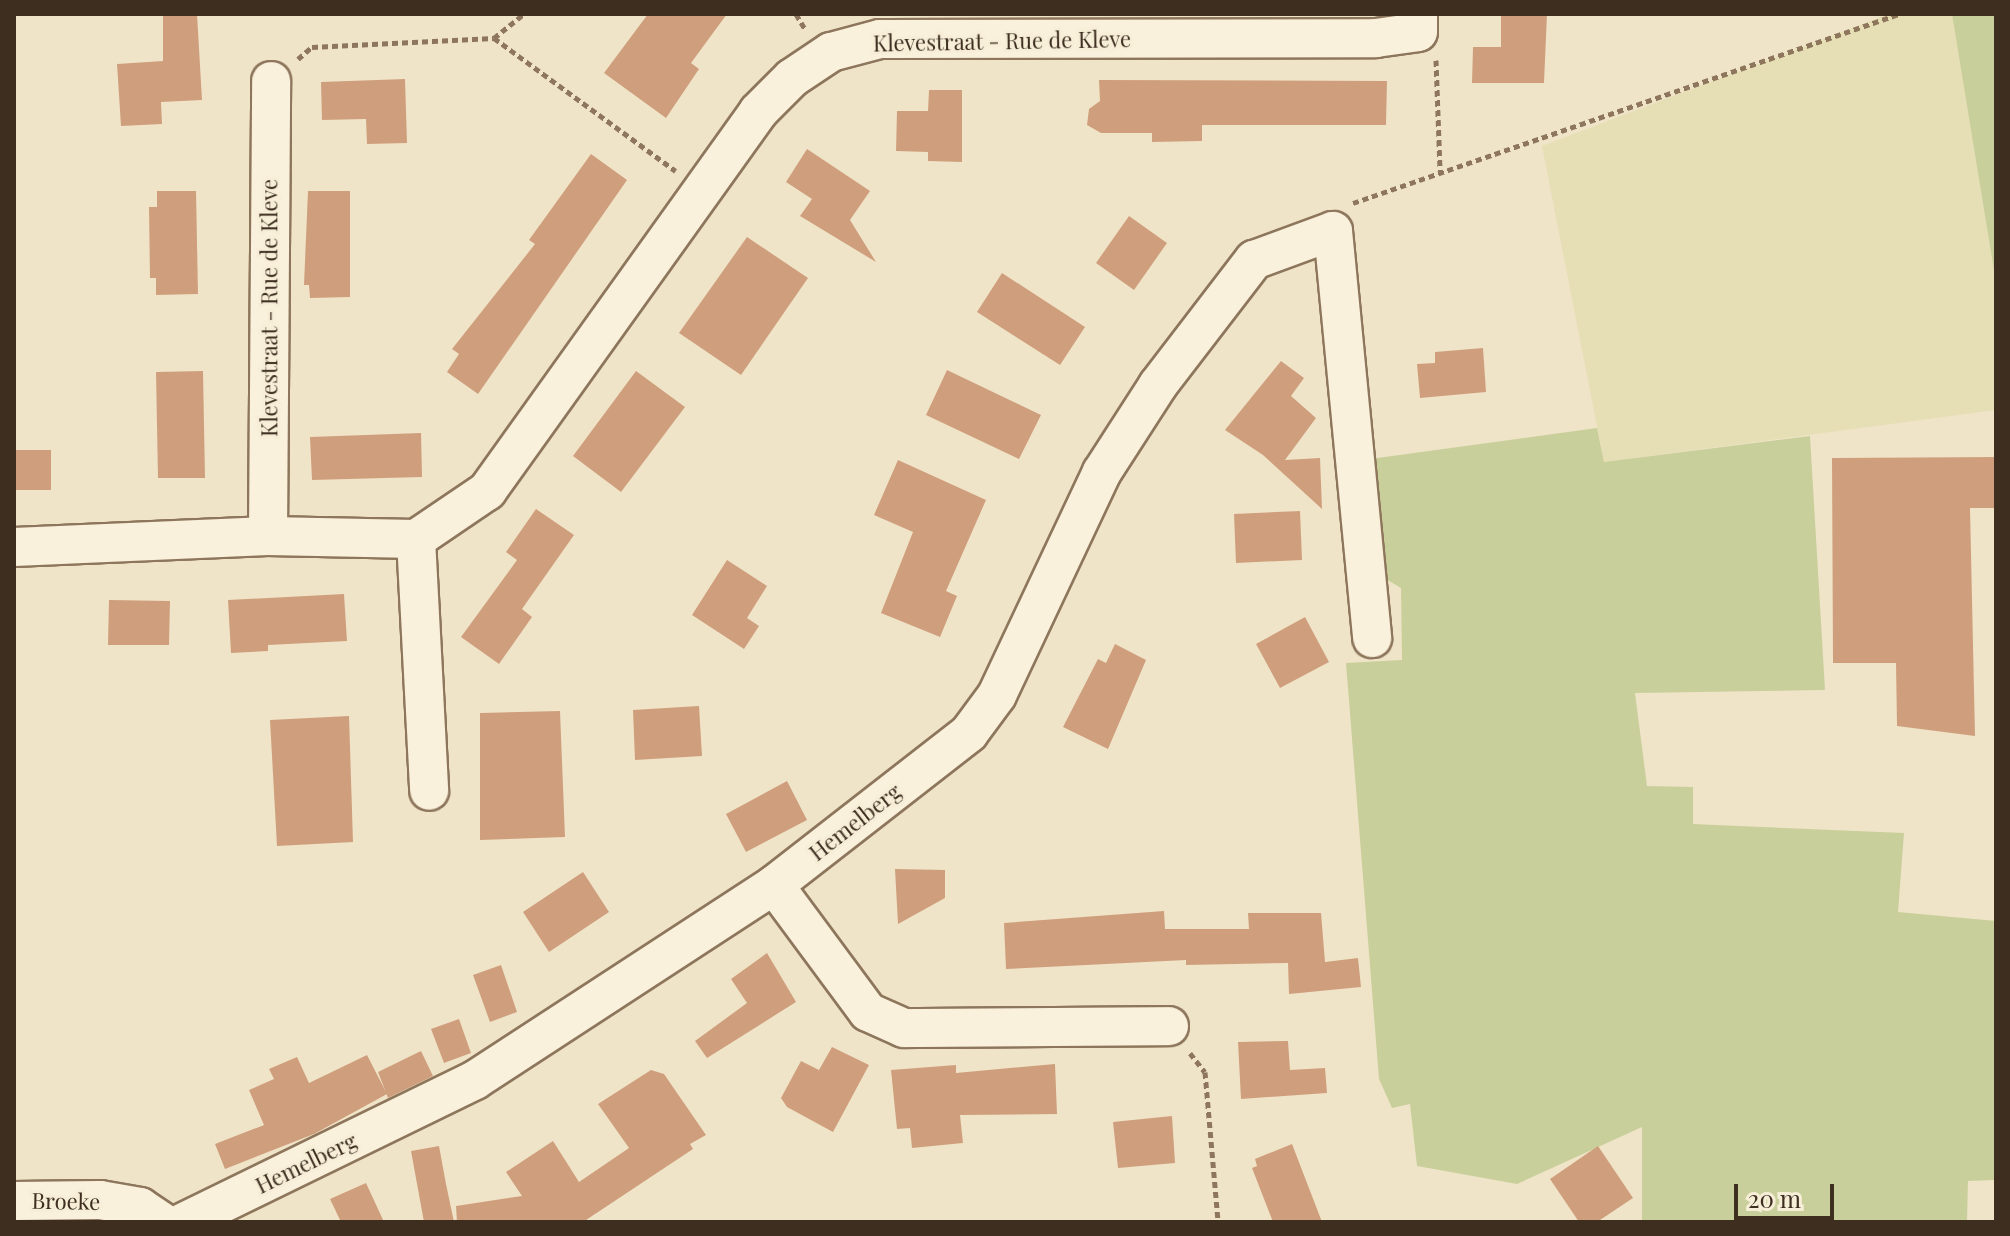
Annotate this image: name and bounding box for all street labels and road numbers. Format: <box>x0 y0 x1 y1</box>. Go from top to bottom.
street label: Klevestraat - Rue de Kleve <box>873 26 1131 56</box>
street label: Klevestraat - Rue de Kleve <box>256 179 282 437</box>
street label: Hemelberg <box>804 778 906 866</box>
street label: Hemelberg <box>251 1127 361 1199</box>
street label: Broeke <box>31 1187 101 1215</box>

